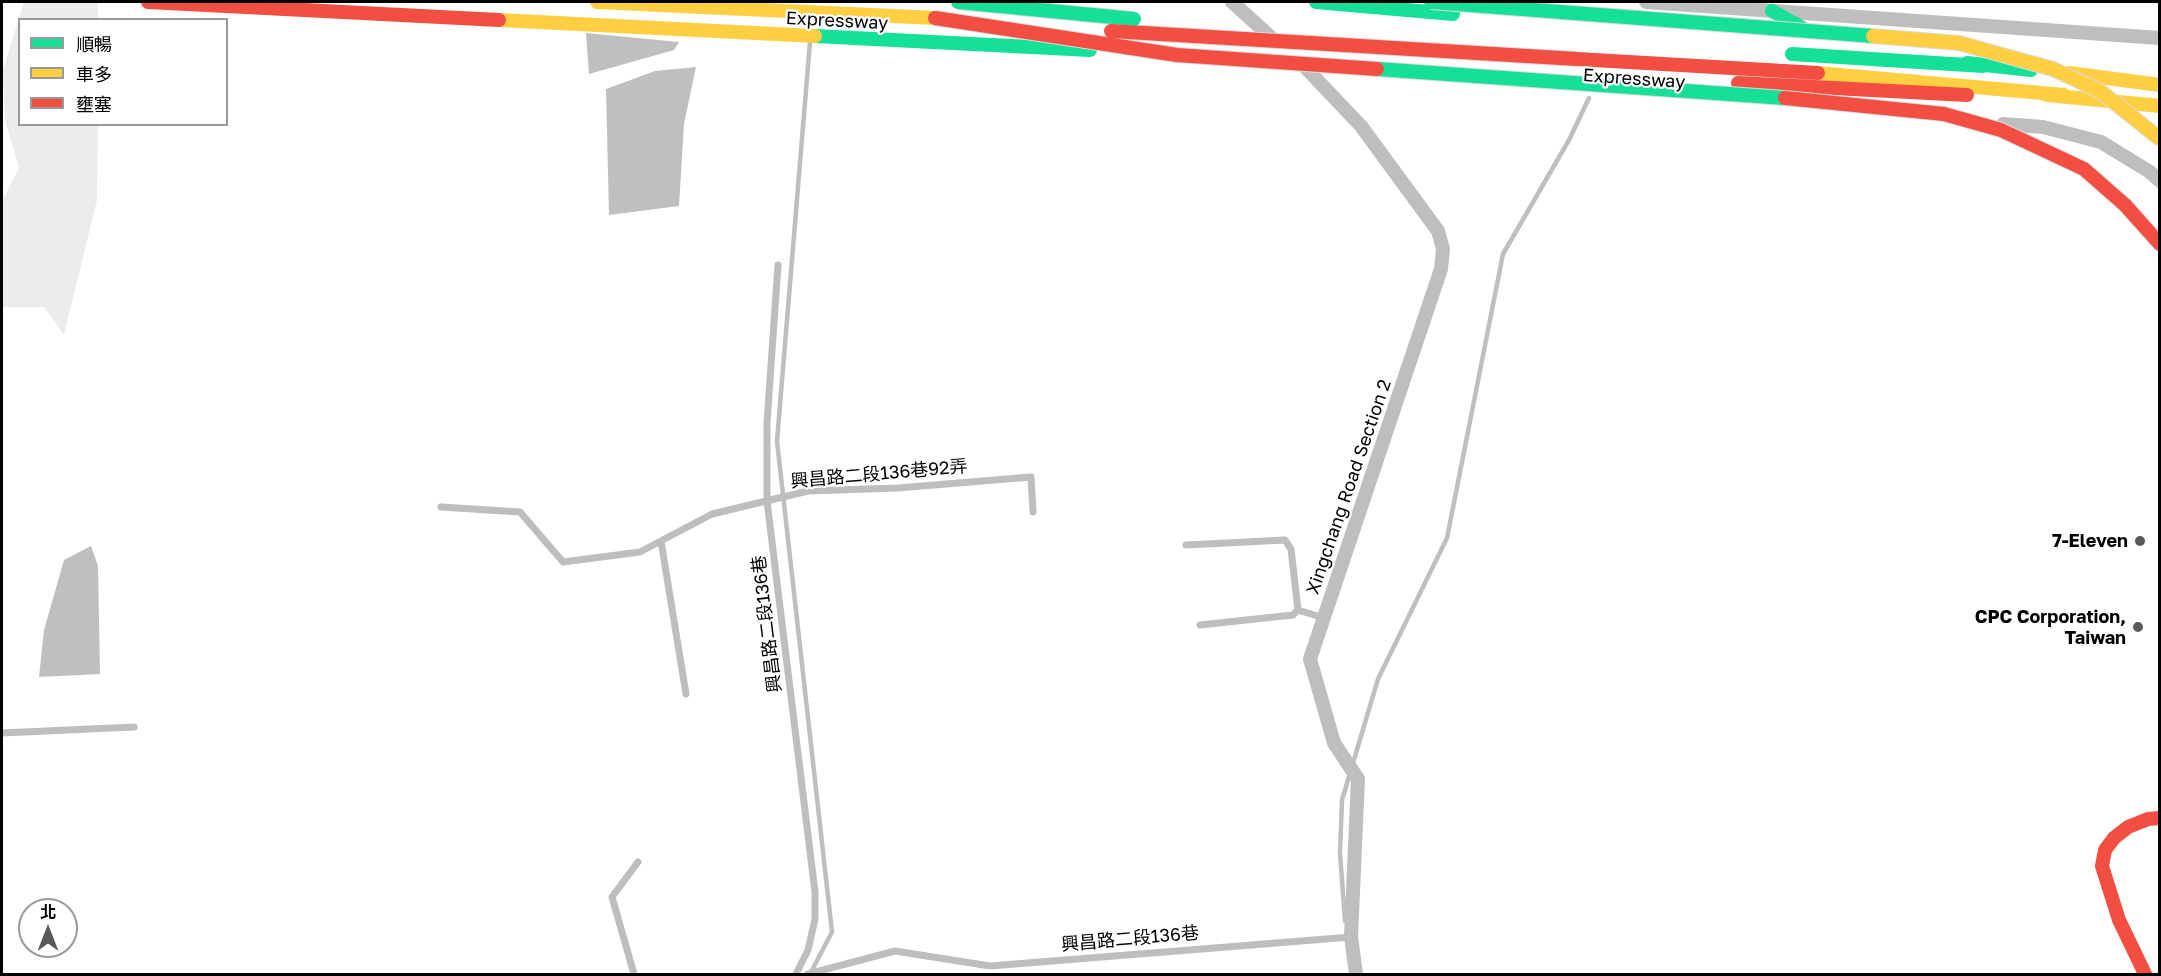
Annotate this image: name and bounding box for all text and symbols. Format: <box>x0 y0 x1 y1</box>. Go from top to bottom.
street label: Expressway <box>785 8 889 34</box>
legend <box>18 18 228 126</box>
text: 順暢 <box>76 33 112 55</box>
text: 車多 <box>76 63 112 85</box>
street label: Expressway <box>1582 65 1686 93</box>
text: 壅塞 <box>76 93 112 115</box>
street label: Xingchang Road Section 2 <box>1302 377 1396 597</box>
street label: 興昌路二段136巷92弄 <box>790 456 968 492</box>
place label: 7-Eleven <box>2052 530 2128 552</box>
marker: 7-Eleven <box>2133 534 2147 548</box>
street label: 興昌路二段136巷 <box>748 554 786 694</box>
place label: CPC Corporation, Taiwan <box>1975 606 2126 648</box>
marker: CPC Corporation, Taiwan <box>2131 620 2145 634</box>
north arrow <box>18 898 78 958</box>
text: 北 <box>40 902 56 922</box>
street label: 興昌路二段136巷 <box>1060 922 1200 956</box>

